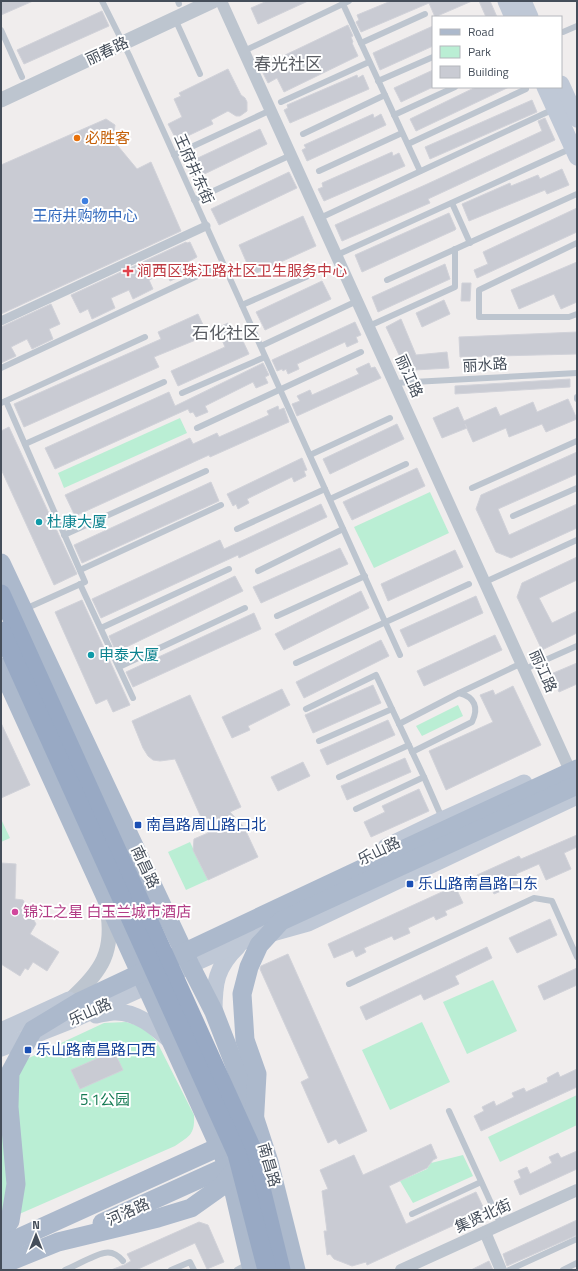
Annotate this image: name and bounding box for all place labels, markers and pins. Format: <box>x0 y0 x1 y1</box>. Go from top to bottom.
place label: 必胜客 <box>85 126 130 149</box>
marker: 必胜客 <box>72 133 82 143</box>
marker: 王府井购物中心 <box>80 196 90 206</box>
place label: 王府井购物中心 <box>32 204 138 227</box>
place label: 涧西区珠江路社区卫生服务中心 <box>137 259 347 282</box>
marker: 涧西区珠江路社区卫生服务中心 <box>122 265 134 277</box>
place label: 杜康大厦 <box>47 510 107 533</box>
marker: 杜康大厦 <box>34 517 44 527</box>
place label: 申泰大厦 <box>99 643 159 666</box>
marker: 申泰大厦 <box>86 650 96 660</box>
place label: 南昌路周山路口北 <box>146 813 266 836</box>
marker: 南昌路周山路口北 <box>133 820 143 830</box>
place label: 乐山路南昌路口东 <box>418 872 538 895</box>
marker: 乐山路南昌路口东 <box>405 879 415 889</box>
place label: 锦江之星 白玉兰城市酒店 <box>23 900 191 923</box>
marker: 锦江之星 白玉兰城市酒店 <box>10 907 20 917</box>
place label: 乐山路南昌路口西 <box>36 1038 156 1061</box>
marker: 乐山路南昌路口西 <box>23 1045 33 1055</box>

